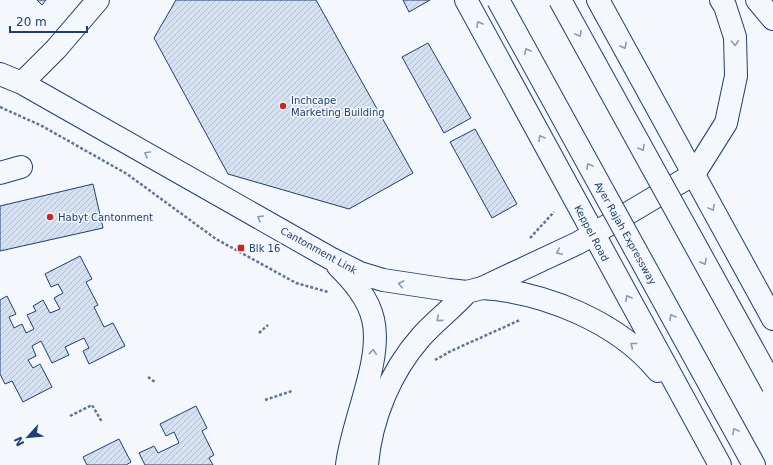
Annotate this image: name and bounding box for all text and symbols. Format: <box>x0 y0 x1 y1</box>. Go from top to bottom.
scale bar <box>10 8 87 34</box>
text: 20 m <box>16 15 47 29</box>
one-way arrow <box>476 21 484 28</box>
one-way arrow <box>574 30 581 37</box>
one-way arrow <box>731 40 740 46</box>
one-way arrow <box>619 42 626 50</box>
one-way arrow <box>524 48 531 56</box>
place label: Inchcape Marketing Building <box>291 95 385 118</box>
marker: Inchcape Marketing Building <box>278 101 288 111</box>
one-way arrow <box>538 135 546 142</box>
one-way arrow <box>637 144 644 151</box>
one-way arrow <box>144 151 151 158</box>
one-way arrow <box>586 162 594 170</box>
street label: Ayer Rajah Expressway <box>593 180 659 287</box>
street label: Keppel Road <box>572 203 611 263</box>
one-way arrow <box>707 204 715 211</box>
marker: Habyt Cantonment <box>45 212 55 222</box>
place label: Habyt Cantonment <box>58 212 153 223</box>
one-way arrow <box>257 215 264 222</box>
street label: Cantonment Link <box>279 225 359 276</box>
marker: Blk 16 <box>236 243 246 253</box>
place label: Blk 16 <box>249 243 280 254</box>
one-way arrow <box>555 247 563 255</box>
one-way arrow <box>700 258 707 265</box>
one-way arrow <box>398 280 404 288</box>
one-way arrow <box>625 295 632 302</box>
one-way arrow <box>437 314 444 321</box>
one-way arrow <box>670 314 677 321</box>
one-way arrow <box>631 343 638 350</box>
one-way arrow <box>369 349 378 356</box>
north arrow <box>8 417 48 457</box>
one-way arrow <box>733 428 740 435</box>
text: N <box>12 434 27 448</box>

